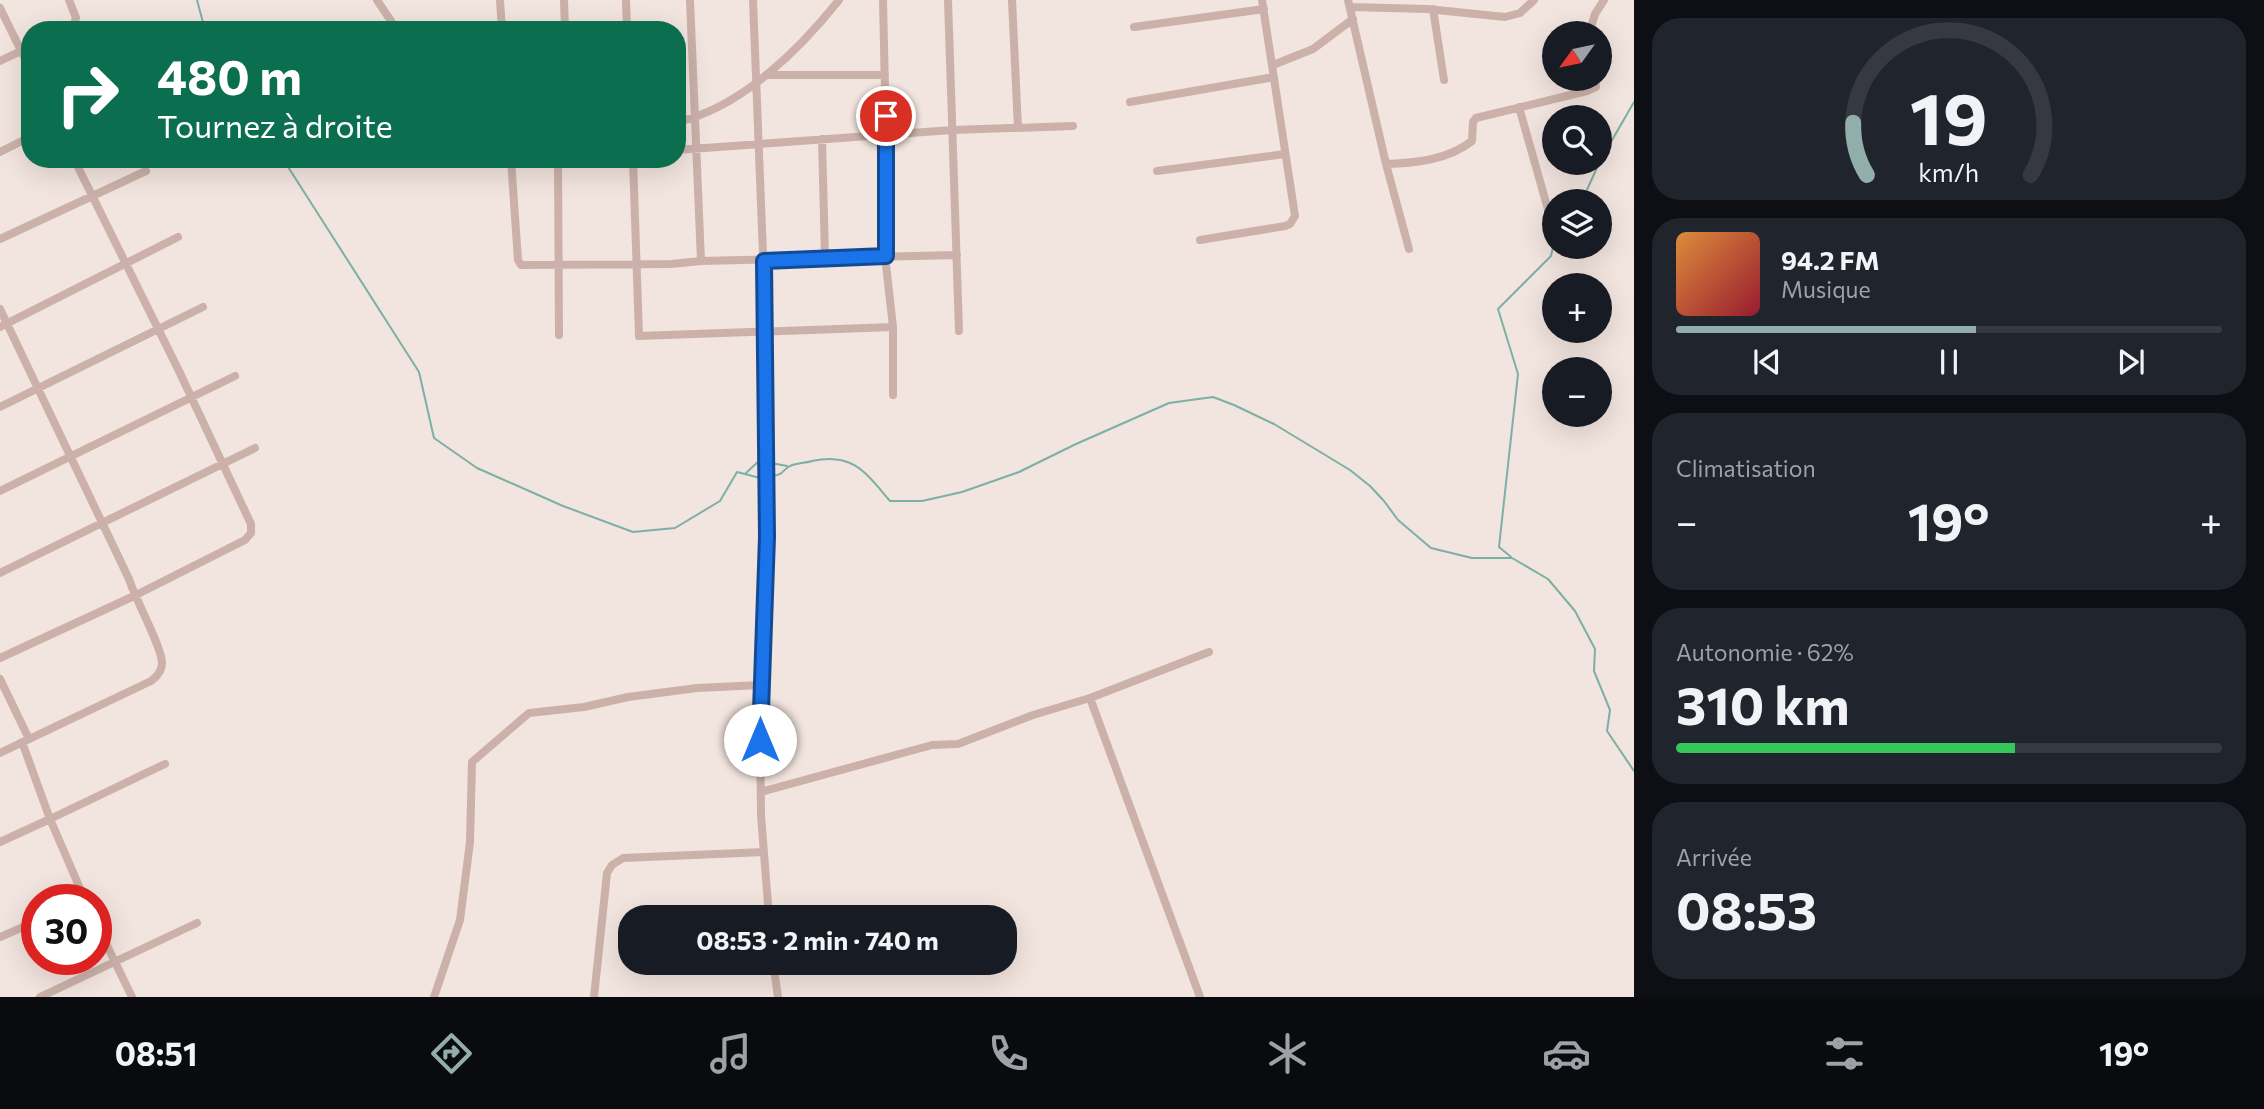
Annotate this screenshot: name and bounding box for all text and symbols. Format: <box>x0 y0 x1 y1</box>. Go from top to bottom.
north arrow <box>1542 21 1612 91</box>
map controls <box>1542 21 1612 427</box>
text: 480 m <box>157 45 302 105</box>
icon: right <box>42 49 133 140</box>
text: 19 <box>1910 71 1988 160</box>
pin <box>856 86 916 146</box>
icon: arrive <box>867 97 905 135</box>
text: Tournez à droite <box>157 105 393 145</box>
button: search <box>1542 105 1612 175</box>
text: km/h <box>1919 157 1979 187</box>
button: layers <box>1542 189 1612 259</box>
text: 94.2 FM <box>1781 244 1880 275</box>
button: + <box>1542 273 1612 343</box>
text: Musique <box>1781 275 1871 303</box>
icon: previous <box>1748 343 1786 381</box>
icon: pause <box>1930 343 1968 381</box>
icon: next <box>2112 343 2150 381</box>
button: − <box>1542 357 1612 427</box>
text: Climatisation <box>1676 454 1816 482</box>
text: 19° <box>1908 488 1989 552</box>
text: − <box>1676 497 1698 544</box>
text: + <box>2200 497 2222 544</box>
text: Autonomie · 62% <box>1676 638 1854 666</box>
text: 310 km <box>1676 672 1850 736</box>
position arrow <box>723 703 797 777</box>
text: Arrivée <box>1676 843 1752 871</box>
text: 08:53 <box>1676 877 1817 941</box>
speed limit sign: 30 <box>21 884 112 975</box>
text: 08:53 · 2 min · 740 m <box>696 924 939 955</box>
icon: directions <box>427 1029 476 1078</box>
icon: music <box>706 1029 755 1078</box>
icon: phone <box>984 1029 1033 1078</box>
icon: climate <box>1263 1029 1312 1078</box>
icon: car <box>1542 1029 1591 1078</box>
icon: filters <box>1820 1029 1869 1078</box>
text: 08:51 <box>115 1033 197 1073</box>
text: 19° <box>2099 1033 2149 1073</box>

